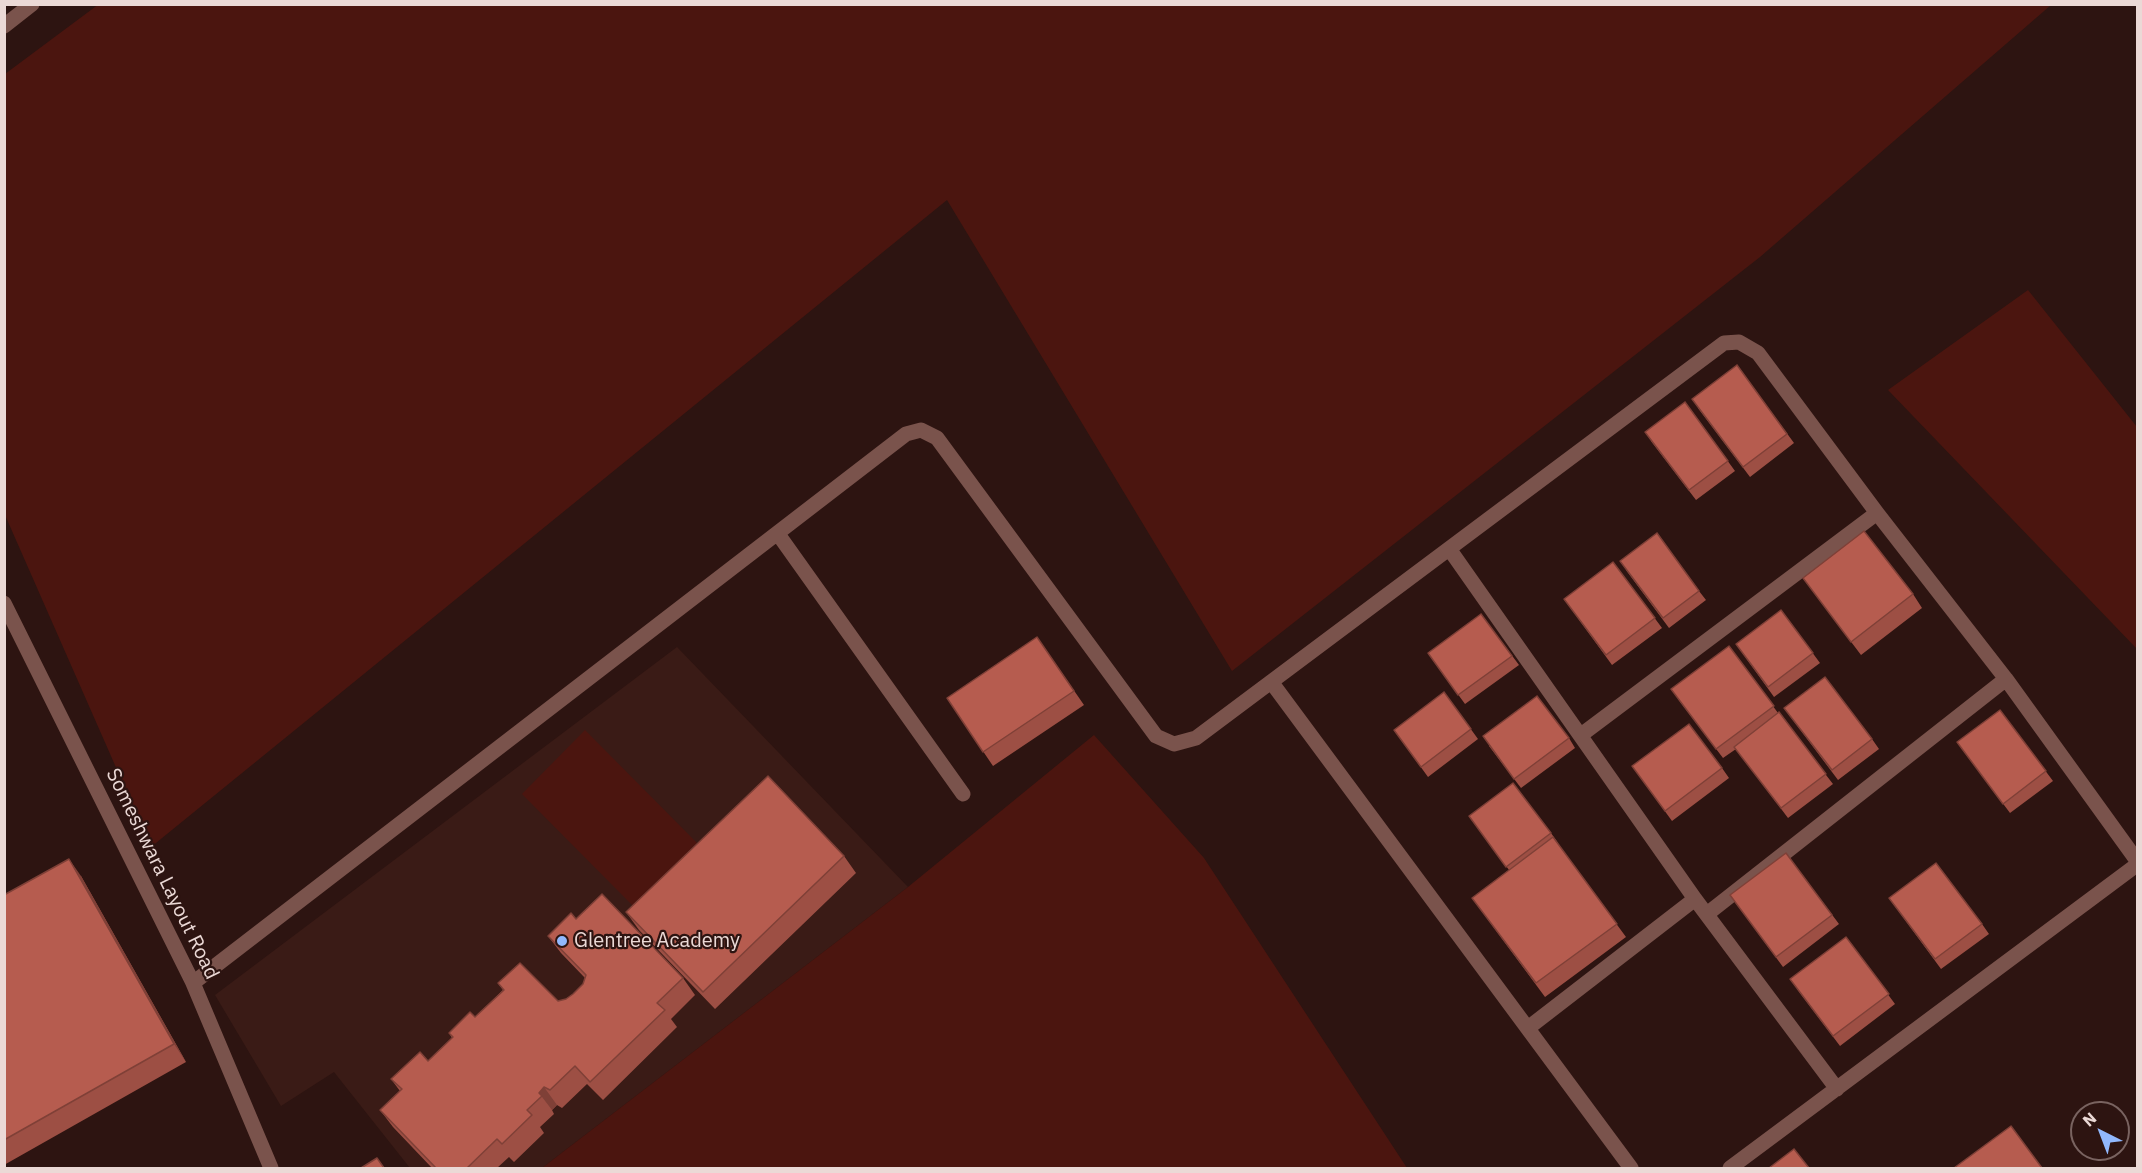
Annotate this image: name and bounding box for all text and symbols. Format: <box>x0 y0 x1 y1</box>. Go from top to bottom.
street label: Someshwara Layout Road <box>100 765 224 983</box>
place label: Glentree Academy <box>574 929 740 953</box>
marker: Glentree Academy <box>555 934 569 948</box>
north arrow <box>2070 1101 2130 1161</box>
text: N <box>2078 1108 2100 1130</box>

